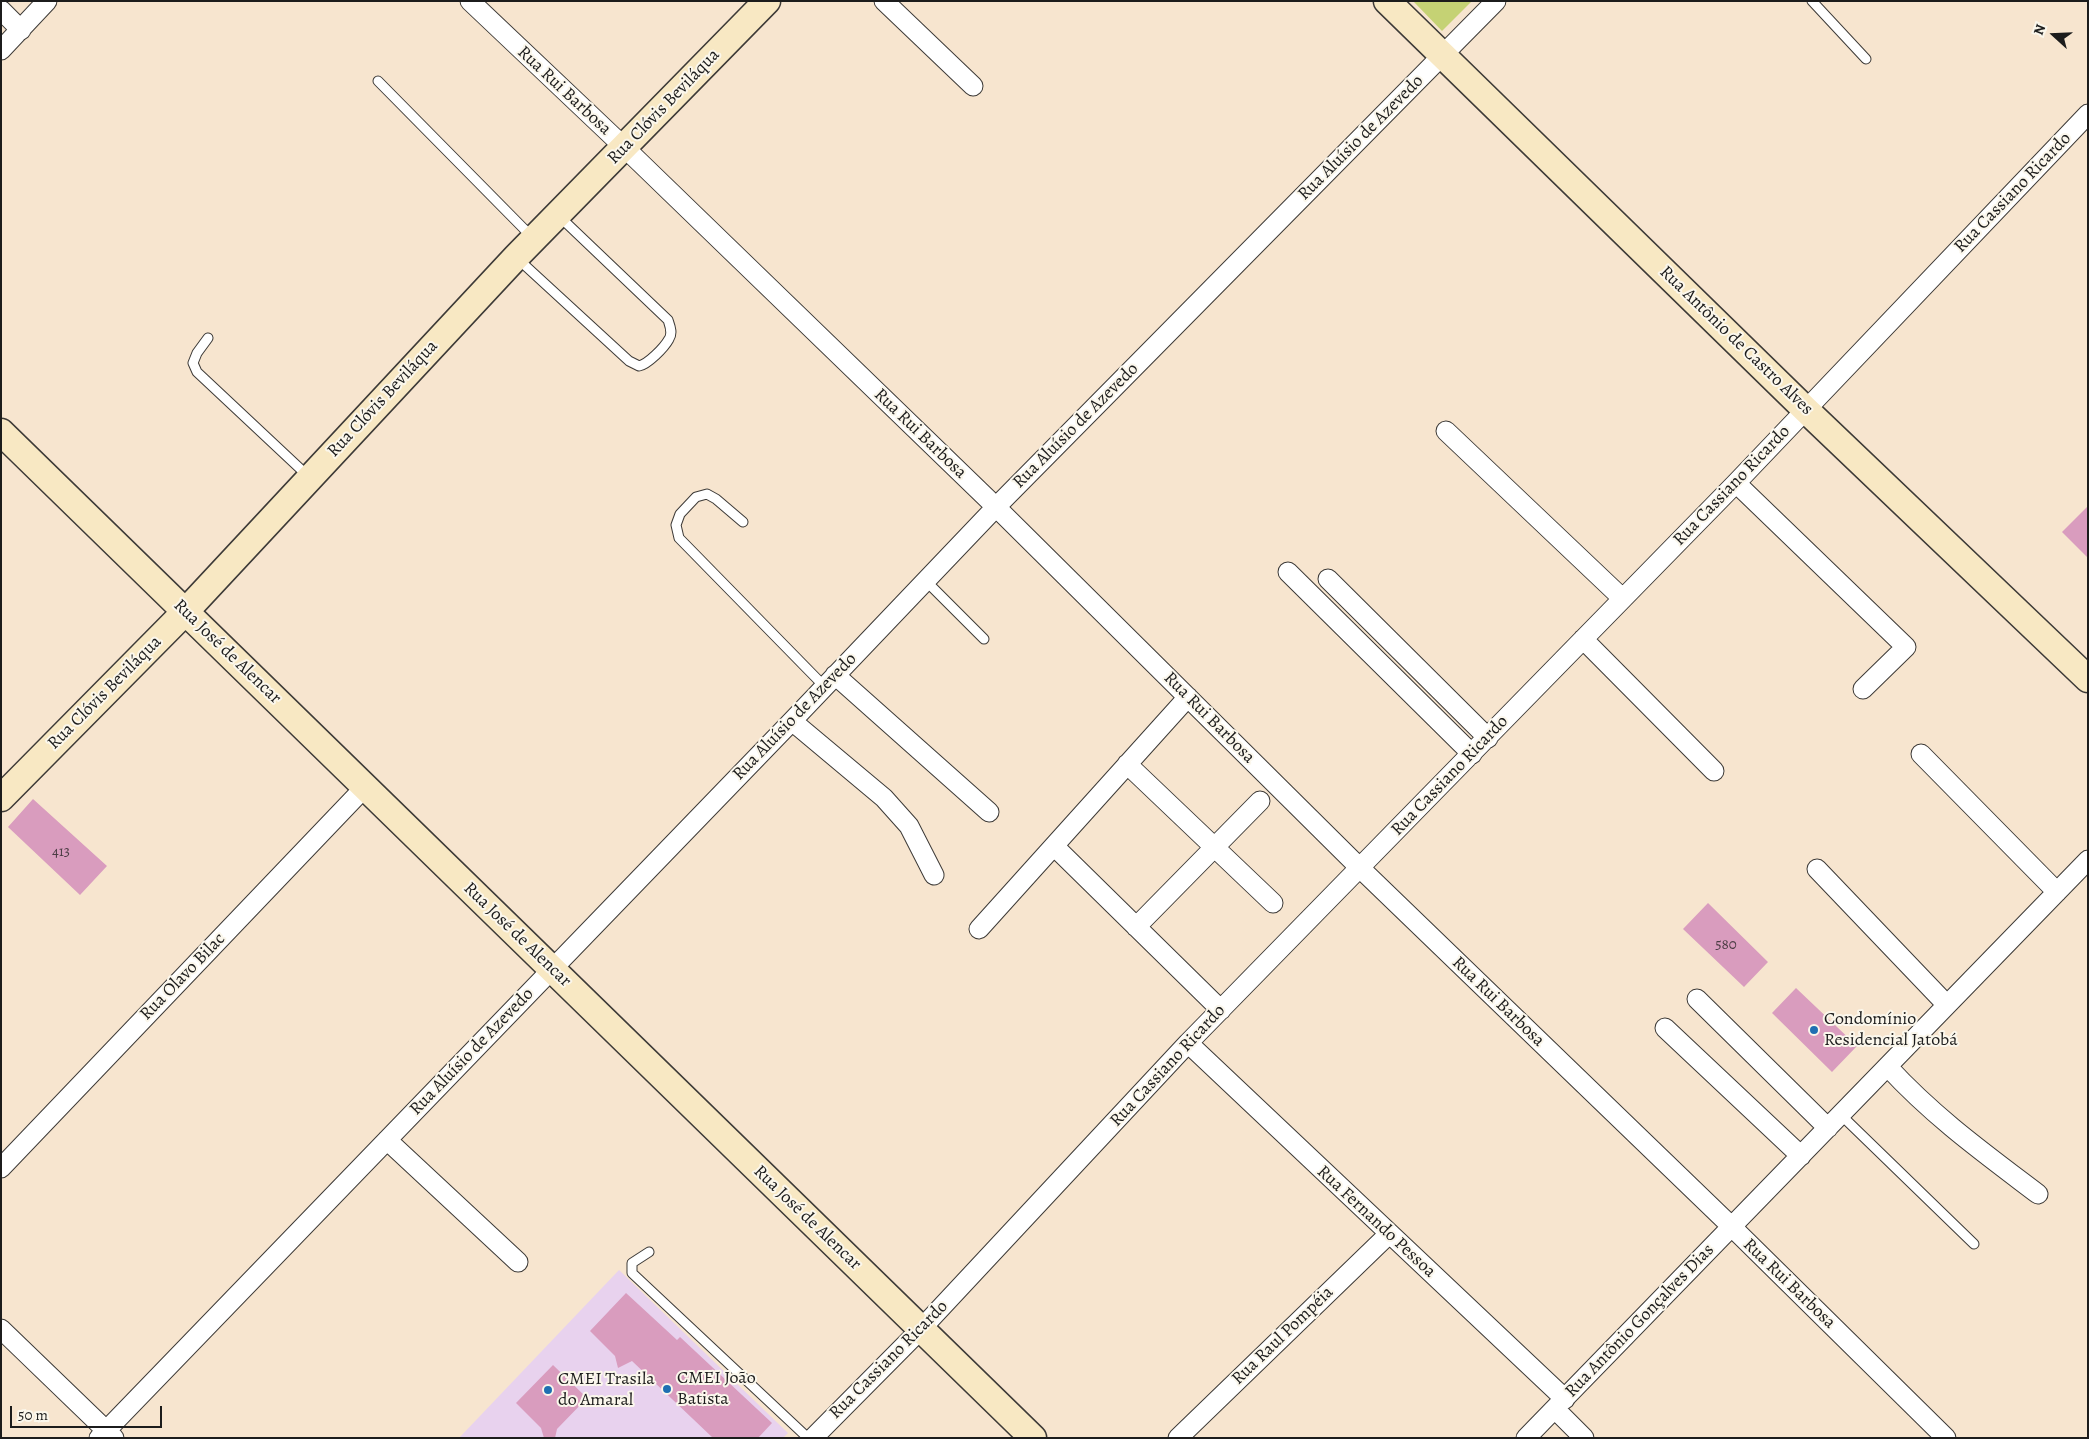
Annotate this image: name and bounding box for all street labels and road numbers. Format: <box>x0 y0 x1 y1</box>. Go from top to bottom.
street label: Rua Rui Barbosa <box>512 42 616 140</box>
street label: Rua Clóvis Beviláqua <box>603 45 725 169</box>
street label: Rua Aluísio de Azevedo <box>1294 71 1428 205</box>
street label: Rua Cassiano Ricardo <box>1950 128 2076 258</box>
street label: Rua Antônio de Castro Alves <box>1655 262 1817 420</box>
street label: Rua Clóvis Beviláqua <box>323 336 443 462</box>
street label: Rua Aluísio de Azevedo <box>1009 359 1143 493</box>
street label: Rua Rui Barbosa <box>869 384 971 484</box>
street label: Rua Cassiano Ricardo <box>1669 421 1795 551</box>
street label: Rua José de Alencar <box>169 595 285 709</box>
street label: Rua Clóvis Beviláqua <box>44 632 166 754</box>
street label: Rua Aluísio de Azevedo <box>729 649 861 785</box>
street label: Rua Rui Barbosa <box>1159 668 1259 768</box>
street label: Rua Cassiano Ricardo <box>1387 711 1513 841</box>
street label: Rua José de Alencar <box>459 878 575 992</box>
street label: Rua Olavo Bilac <box>136 929 230 1025</box>
street label: Rua Rui Barbosa <box>1447 952 1549 1052</box>
street label: Rua Aluísio de Azevedo <box>406 984 538 1120</box>
street label: Rua Cassiano Ricardo <box>1106 1000 1230 1132</box>
street label: Rua José de Alencar <box>749 1161 865 1275</box>
street label: Rua Fernando Pessoa <box>1312 1161 1440 1283</box>
street label: Rua Rui Barbosa <box>1738 1234 1840 1334</box>
street label: Rua Antônio Gonçalves Dias <box>1561 1240 1719 1402</box>
street label: Rua Raul Pompéia <box>1228 1282 1338 1390</box>
street label: Rua Cassiano Ricardo <box>825 1296 953 1424</box>

